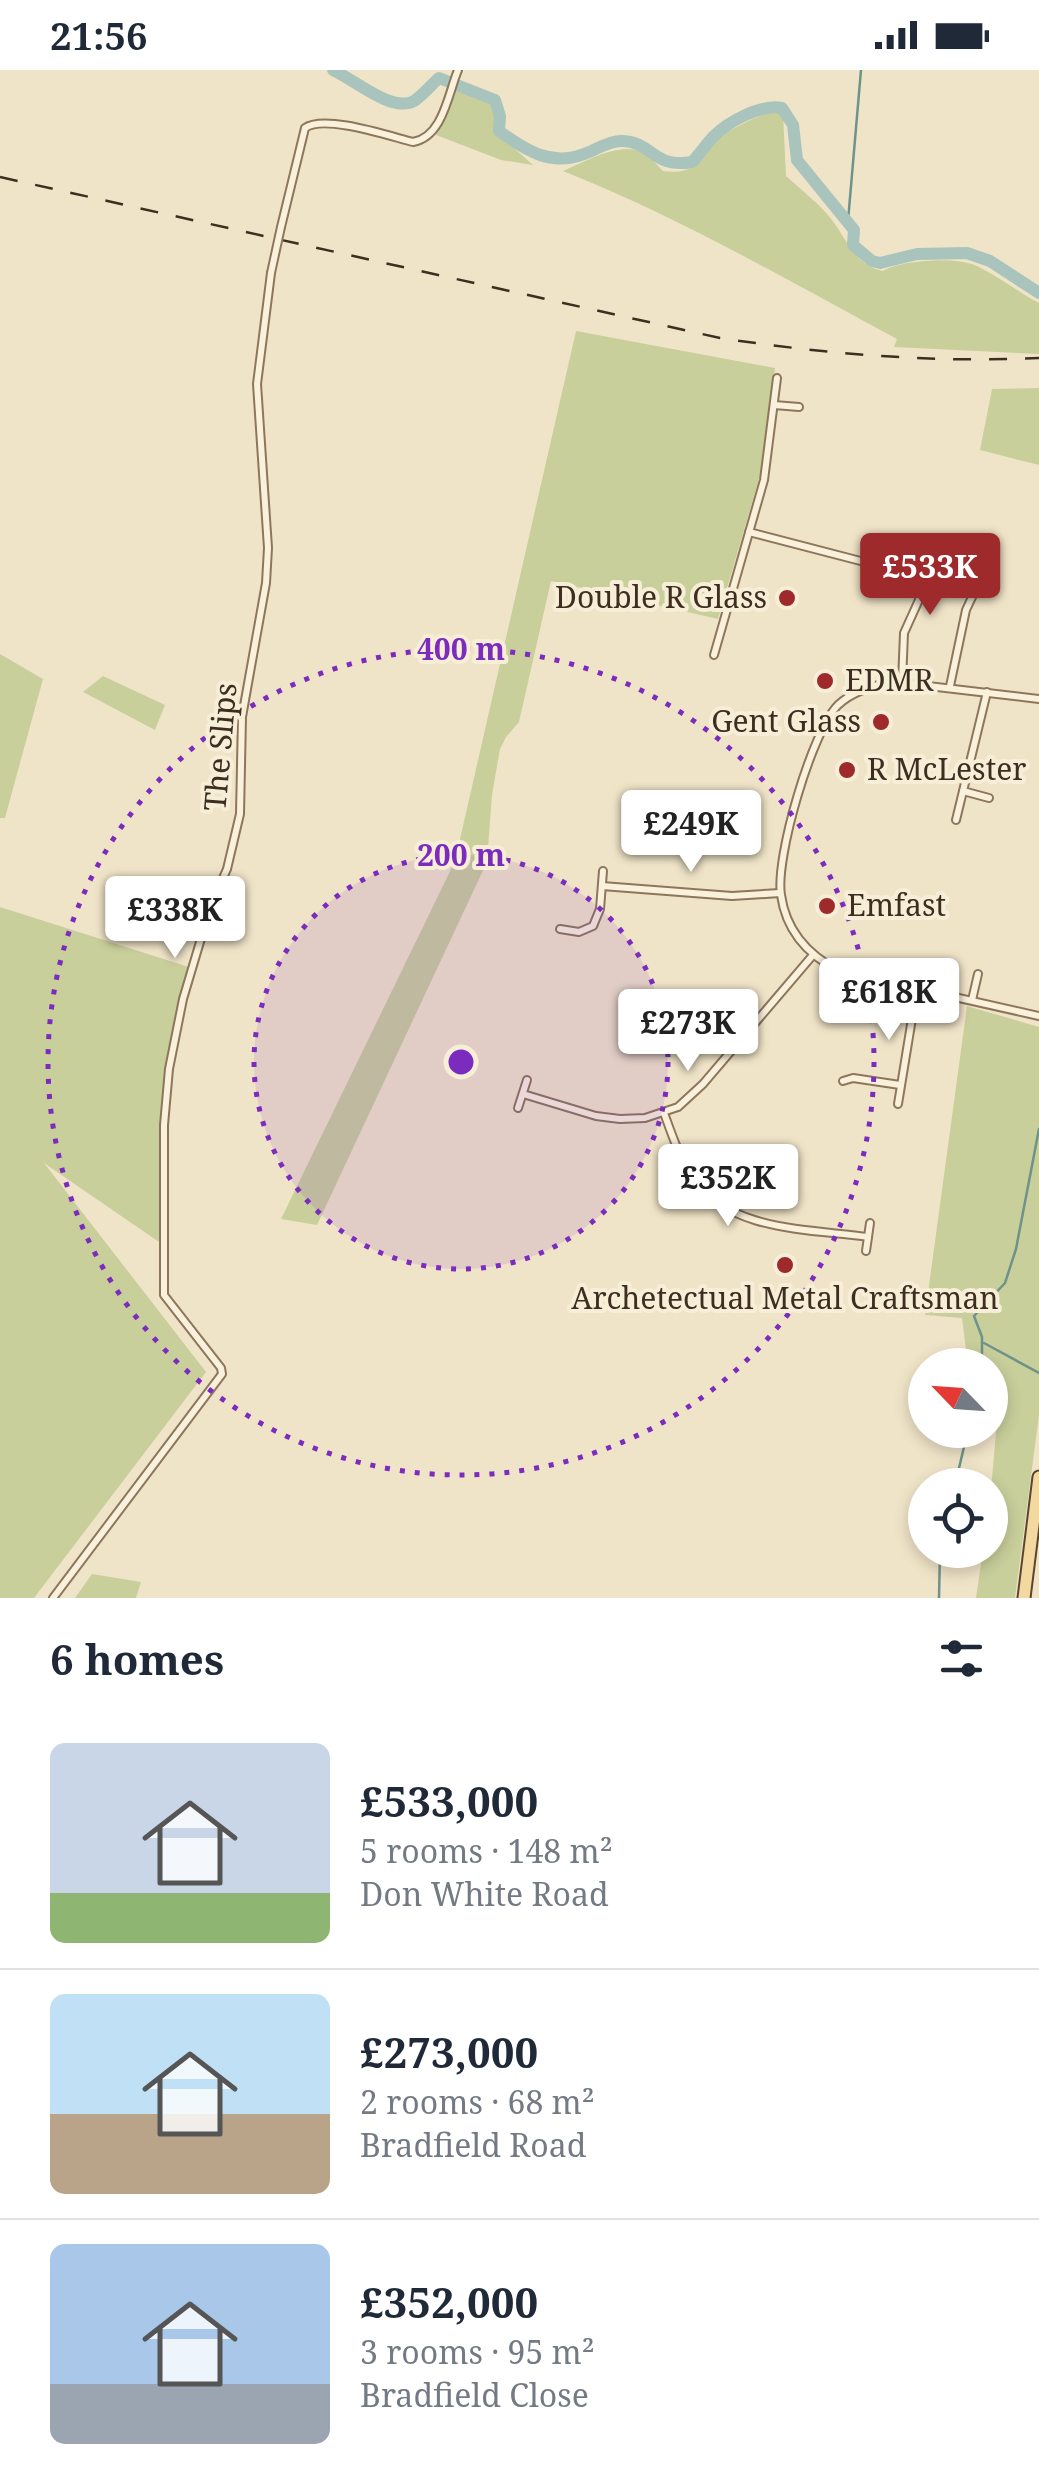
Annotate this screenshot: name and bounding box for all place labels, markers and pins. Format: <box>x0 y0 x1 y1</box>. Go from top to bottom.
pin: £533K <box>860 533 1000 618</box>
place label: Double R Glass <box>555 576 767 617</box>
marker: Double R Glass <box>776 587 798 609</box>
place label: EDMR <box>845 659 934 700</box>
marker: EDMR <box>814 670 836 692</box>
place label: Gent Glass <box>711 700 861 741</box>
marker: Gent Glass <box>870 711 892 733</box>
place label: R McLester <box>867 748 1026 789</box>
marker: R McLester <box>836 759 858 781</box>
pin: £249K <box>621 790 761 875</box>
pin: £338K <box>105 876 245 961</box>
place label: Emfast <box>847 884 946 925</box>
marker: Emfast <box>816 895 838 917</box>
pin: £618K <box>819 958 959 1043</box>
pin: £273K <box>618 989 758 1074</box>
centre of rings <box>443 1044 479 1080</box>
pin: £352K <box>658 1144 798 1229</box>
marker: Archetectual Metal Craftsman <box>774 1254 796 1276</box>
place label: Archetectual Metal Craftsman <box>571 1277 999 1318</box>

